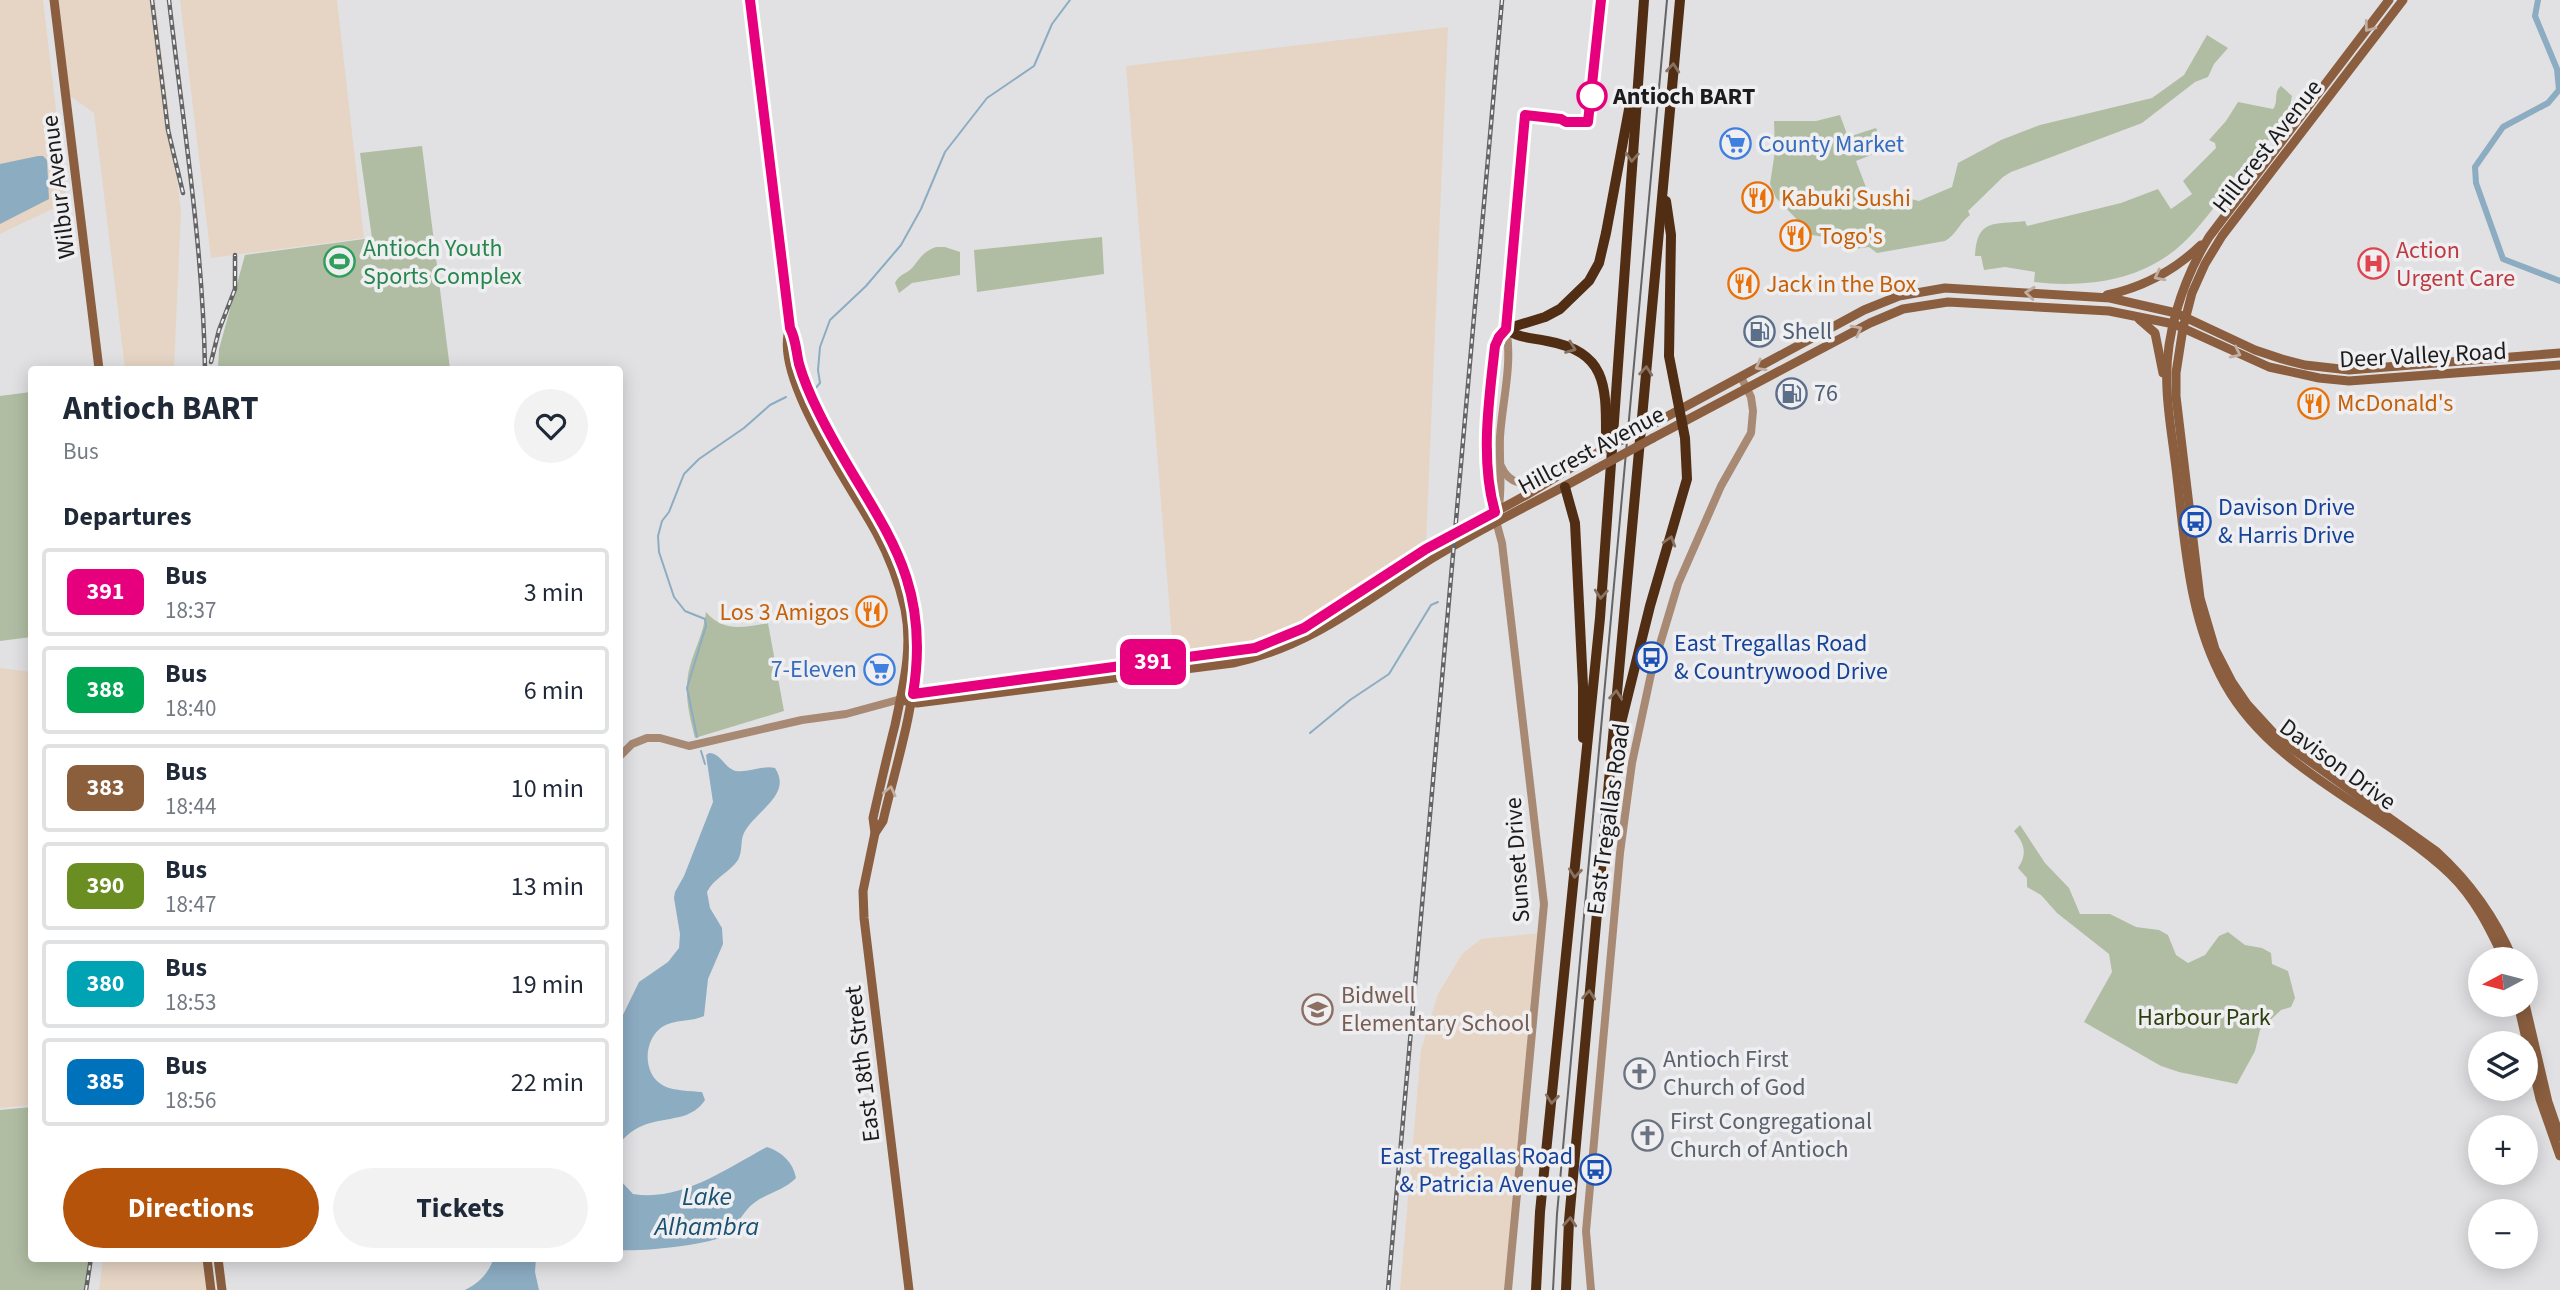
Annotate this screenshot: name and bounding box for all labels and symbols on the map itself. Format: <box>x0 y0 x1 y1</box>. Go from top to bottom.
one-way arrow <box>2364 19 2377 32</box>
one-way arrow <box>1666 62 1681 74</box>
street label: Hillcrest Avenue <box>2204 72 2331 221</box>
place label: Antioch BART <box>1612 79 1755 114</box>
marker: Antioch BART <box>1577 81 1607 111</box>
street label: Wilbur Avenue <box>32 113 85 261</box>
supermarket icon: County Market <box>1718 127 1752 161</box>
place label: County Market <box>1758 127 1904 162</box>
one-way arrow <box>1625 151 1640 162</box>
restaurant icon: Kabuki Sushi <box>1741 181 1775 215</box>
place label: Kabuki Sushi <box>1781 181 1911 216</box>
restaurant icon: Togo's <box>1779 219 1813 253</box>
place label: Togo's <box>1819 219 1883 254</box>
place label: Antioch Youth Sports Complex <box>363 231 522 294</box>
place label: Action Urgent Care <box>2396 233 2515 296</box>
sports icon: Antioch Youth Sports Complex <box>323 245 357 279</box>
hospital icon: Action Urgent Care <box>2356 247 2390 281</box>
restaurant icon: Jack in the Box <box>1726 267 1760 301</box>
place label: Jack in the Box <box>1766 267 1917 302</box>
one-way arrow <box>2154 268 2166 282</box>
one-way arrow <box>2024 286 2035 301</box>
fuel station icon: Shell <box>1742 314 1776 348</box>
place label: Shell <box>1782 314 1832 349</box>
one-way arrow <box>1849 324 1862 338</box>
street label: Deer Valley Road <box>2339 334 2508 377</box>
one-way arrow <box>1564 339 1576 353</box>
one-way arrow <box>2229 345 2241 359</box>
one-way arrow <box>1755 358 1768 371</box>
one-way arrow <box>1638 365 1653 376</box>
fuel station icon: 76 <box>1774 376 1808 410</box>
place label: 76 <box>1814 376 1838 411</box>
restaurant icon: McDonald's <box>2297 386 2331 420</box>
place label: McDonald's <box>2337 386 2453 421</box>
street label: Hillcrest Avenue <box>1512 397 1671 504</box>
place label: Davison Drive & Harris Drive <box>2218 490 2355 553</box>
bus stop icon: Davison Drive & Harris Drive <box>2178 504 2212 538</box>
one-way arrow <box>1662 536 1677 548</box>
one-way arrow <box>1594 589 1609 600</box>
place label: Los 3 Amigos <box>719 595 849 630</box>
restaurant icon: Los 3 Amigos <box>855 595 889 629</box>
place label: East Tregallas Road & Countrywood Drive <box>1674 626 1888 689</box>
line badge: 391 <box>1113 639 1193 685</box>
bus stop icon: East Tregallas Road & Countrywood Drive <box>1634 640 1668 674</box>
place label: 7-Eleven <box>771 652 857 687</box>
supermarket icon: 7-Eleven <box>863 652 897 686</box>
one-way arrow <box>1608 689 1623 700</box>
street label: Davison Drive <box>2272 710 2403 819</box>
street label: East Tregallas Road <box>1578 721 1639 917</box>
one-way arrow <box>882 785 896 797</box>
street label: Sunset Drive <box>1496 796 1539 924</box>
one-way arrow <box>1568 867 1583 879</box>
north arrow <box>2468 947 2538 1017</box>
place label: Bidwell Elementary School <box>1341 978 1530 1041</box>
street label: East 18th Street <box>836 984 889 1144</box>
one-way arrow <box>1581 989 1596 1000</box>
school or university icon: Bidwell Elementary School <box>1301 992 1335 1026</box>
park label: Harbour Park <box>2137 1000 2271 1035</box>
place label: Antioch First Church of God <box>1663 1042 1806 1105</box>
church icon: Antioch First Church of God <box>1623 1056 1657 1090</box>
one-way arrow <box>1544 1094 1559 1105</box>
place label: First Congregational Church of Antioch <box>1670 1104 1872 1167</box>
church icon: First Congregational Church of Antioch <box>1630 1118 1664 1152</box>
place label: East Tregallas Road & Patricia Avenue <box>1380 1139 1573 1202</box>
bus stop icon: East Tregallas Road & Patricia Avenue <box>1579 1153 1613 1187</box>
water label: Lake Alhambra <box>653 1178 759 1245</box>
one-way arrow <box>1562 1216 1577 1227</box>

